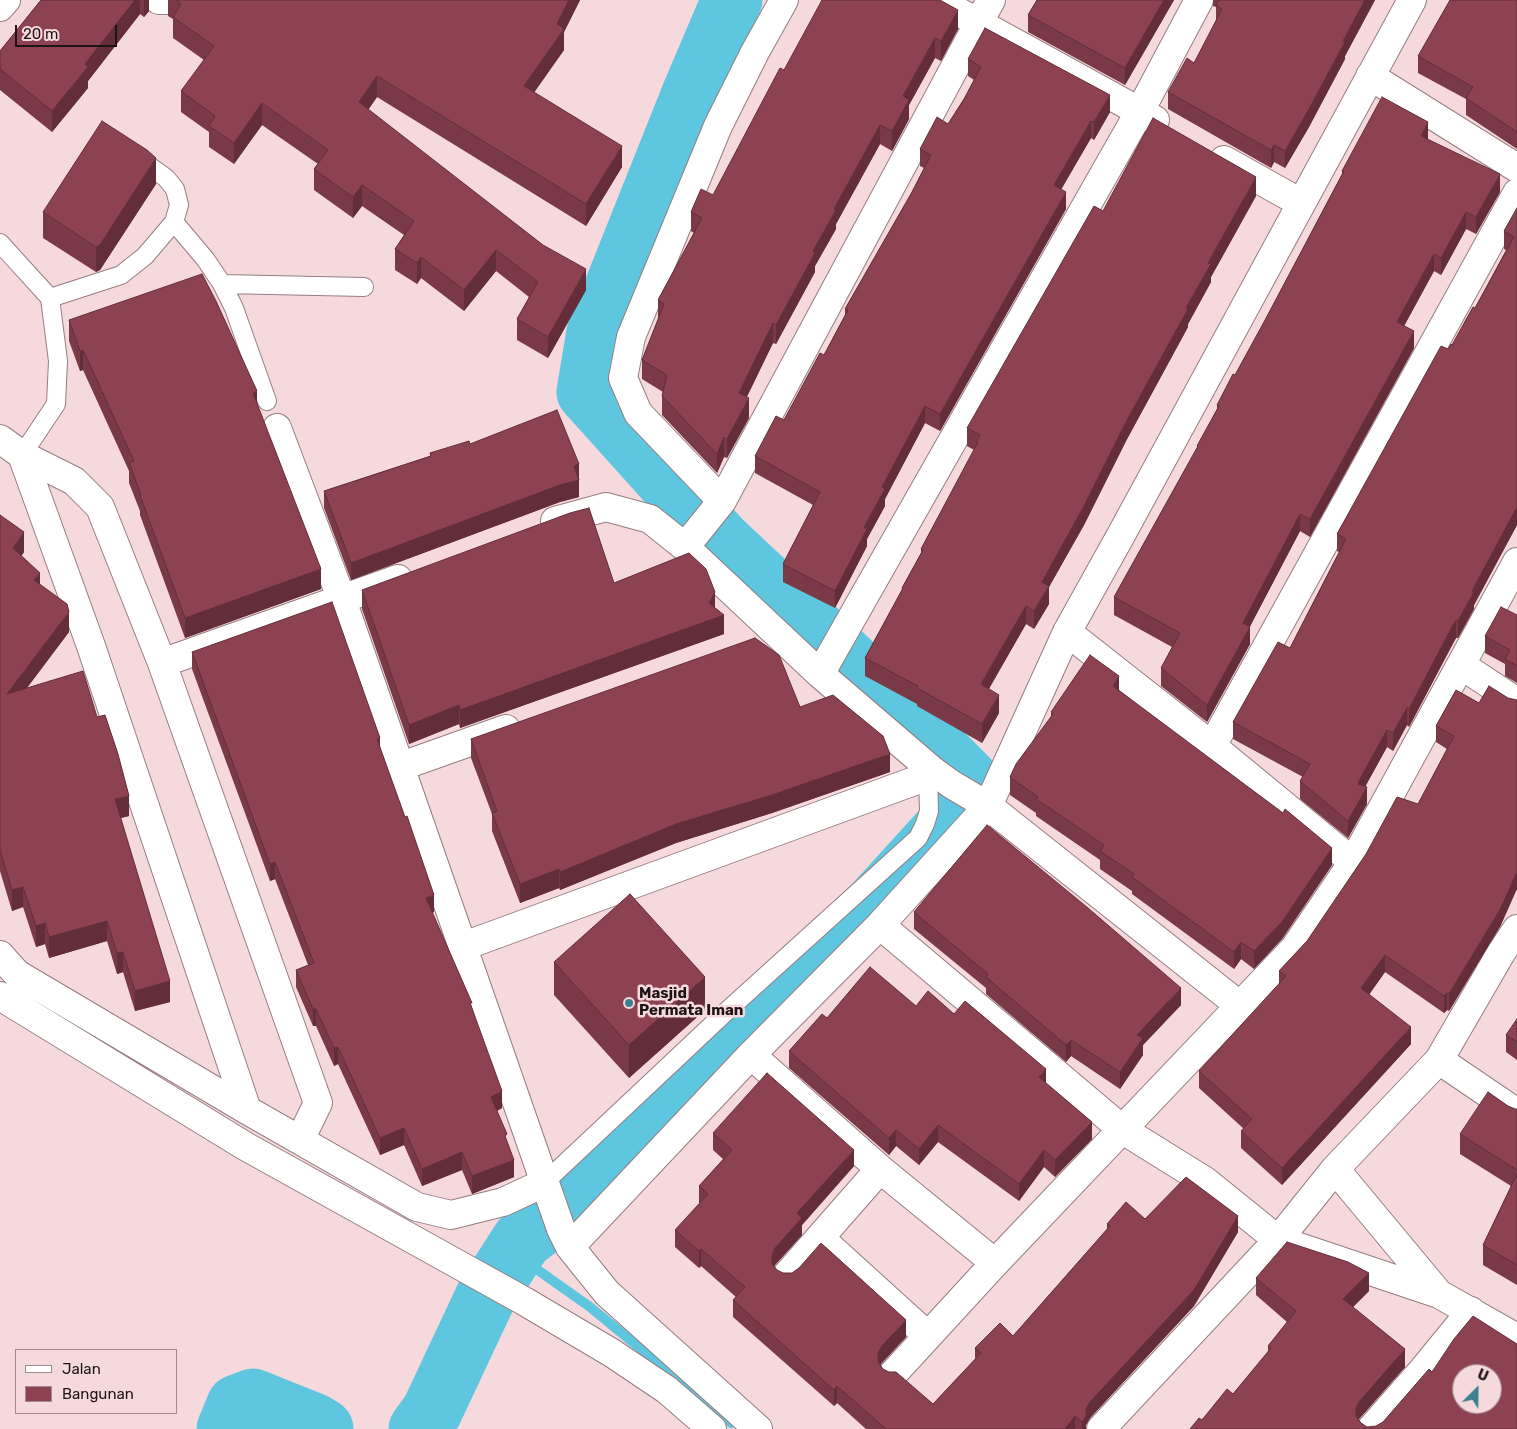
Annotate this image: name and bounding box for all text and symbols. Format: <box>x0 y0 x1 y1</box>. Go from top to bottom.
scale bar <box>18 15 120 47</box>
text: 20 m <box>23 25 58 43</box>
place label: Masjid Permata Iman <box>639 985 743 1020</box>
marker: Masjid Permata Iman <box>623 997 635 1009</box>
legend <box>15 1349 178 1414</box>
text: Jalan <box>62 1360 101 1378</box>
north arrow <box>1452 1364 1502 1414</box>
text: U <box>1475 1366 1491 1385</box>
text: Bangunan <box>62 1385 134 1403</box>

